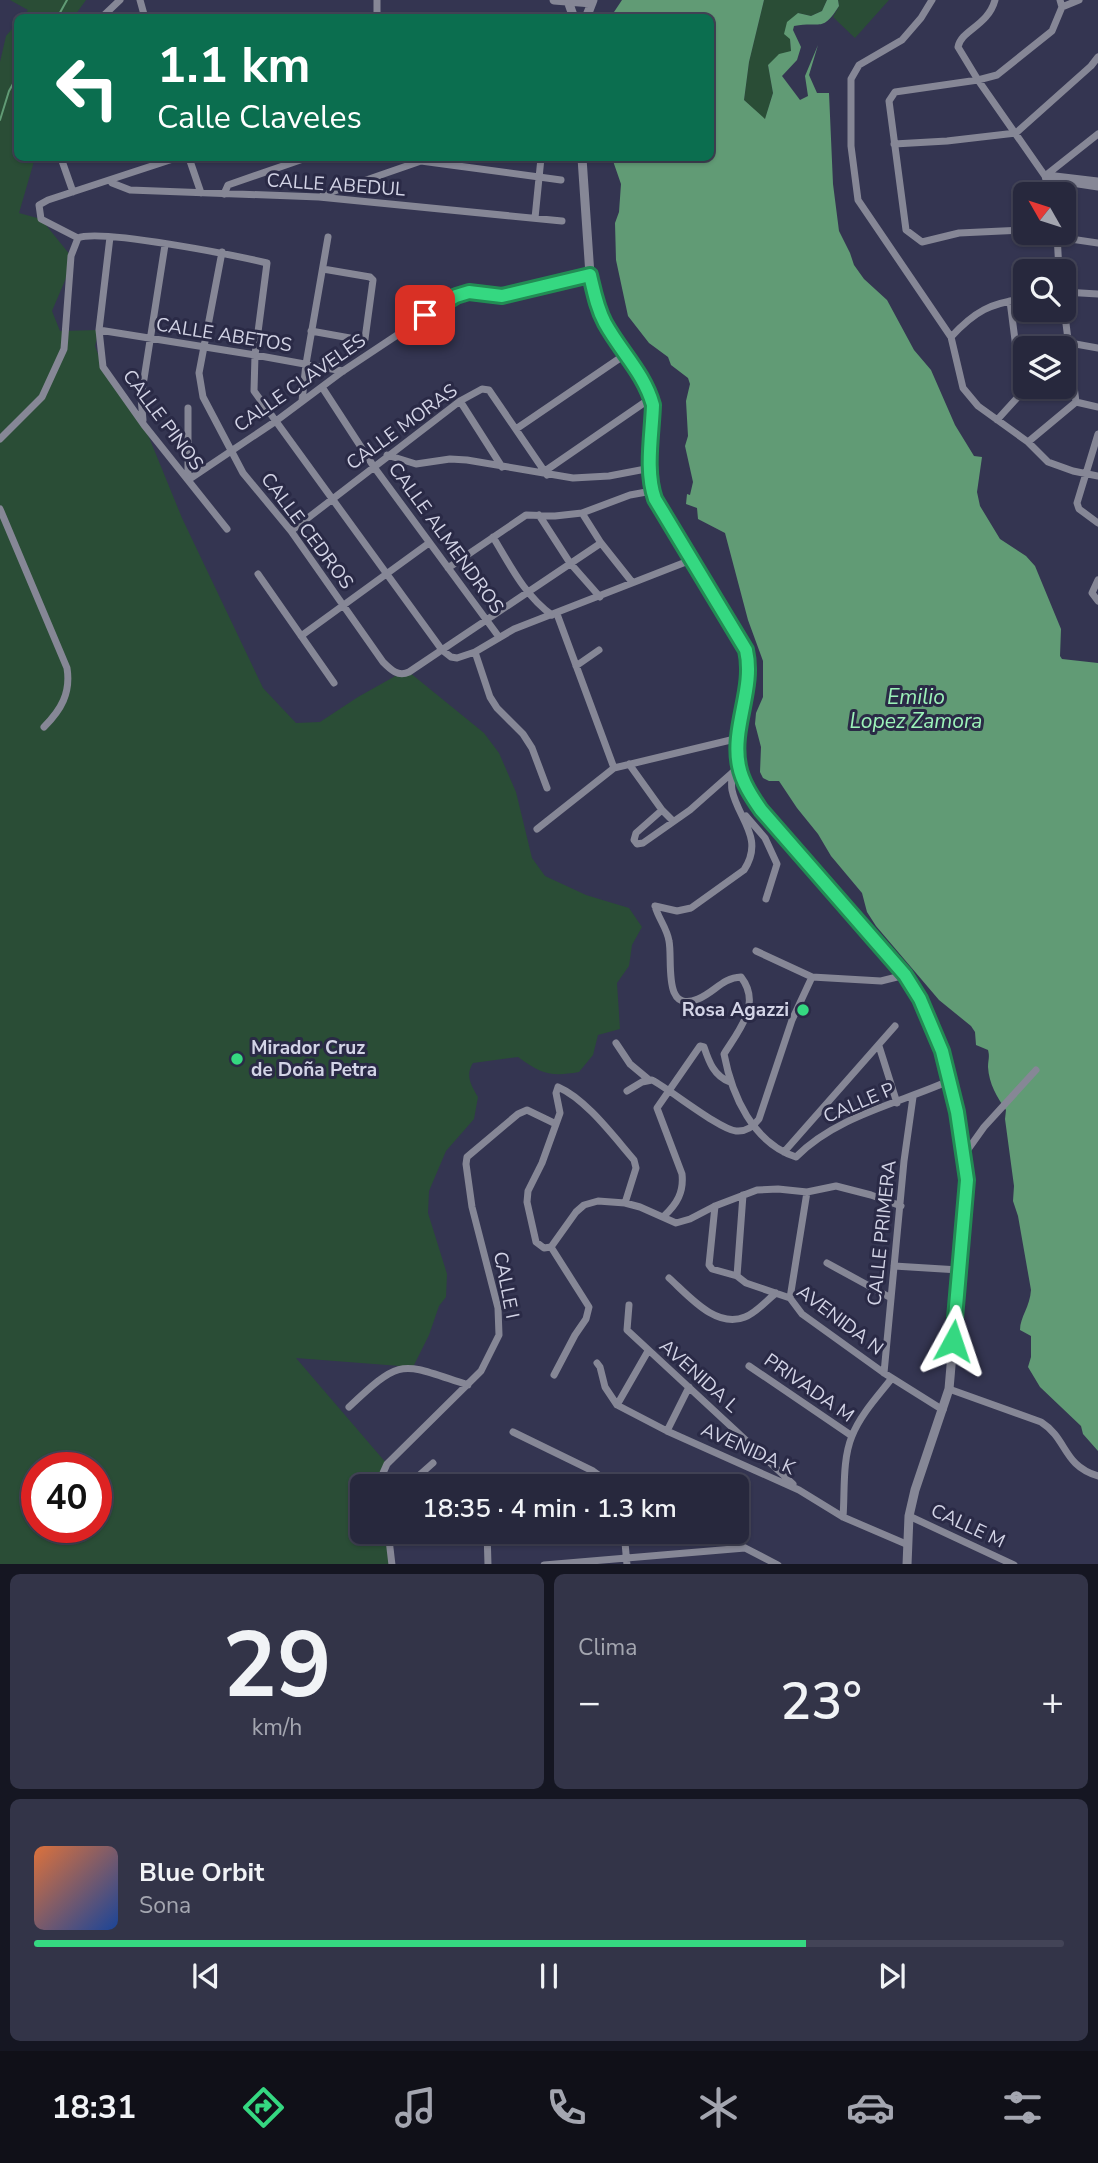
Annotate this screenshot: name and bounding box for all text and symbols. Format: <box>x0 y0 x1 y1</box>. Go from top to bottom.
text: 1.1 km <box>157 32 310 99</box>
icon: left <box>42 42 133 133</box>
text: Calle Claveles <box>157 96 362 139</box>
street label: CALLE ABEDUL <box>266 167 407 203</box>
north arrow <box>1013 182 1076 245</box>
map controls <box>1013 182 1076 399</box>
button: search <box>1013 259 1076 322</box>
pin <box>395 285 455 345</box>
icon: arrive <box>406 296 444 334</box>
street label: CALLE ABETOS <box>154 311 294 359</box>
street label: CALLE CLAVELES <box>229 328 371 438</box>
button: layers <box>1013 336 1076 399</box>
street label: CALLE PINOS <box>116 364 210 476</box>
street label: CALLE MORAS <box>341 378 463 476</box>
street label: CALLE ALMENDROS <box>382 457 510 619</box>
street label: CALLE CEDROS <box>255 467 359 595</box>
water label: Emilio Lopez Zamora <box>850 683 982 735</box>
place label: Rosa Agazzi <box>682 997 789 1023</box>
marker: Rosa Agazzi <box>795 1002 811 1018</box>
place label: Mirador Cruz de Doña Petra <box>251 1035 377 1083</box>
marker: Mirador Cruz de Doña Petra <box>229 1051 245 1067</box>
street label: CALLE P <box>819 1076 899 1130</box>
street label: CALLE PRIMERA <box>861 1159 903 1307</box>
street label: CALLE I <box>487 1249 525 1321</box>
street label: AVENIDA N <box>791 1279 889 1361</box>
position arrow <box>916 1304 990 1378</box>
street label: AVENIDA L <box>654 1333 745 1419</box>
street label: PRIVADA M <box>759 1347 859 1429</box>
street label: AVENIDA K <box>697 1417 800 1482</box>
speed limit sign: 40 <box>21 1452 112 1543</box>
text: 18:35 · 4 min · 1.3 km <box>422 1491 677 1526</box>
street label: CALLE M <box>927 1497 1009 1555</box>
text: 29 <box>222 1604 332 1728</box>
text: Clima <box>578 1632 638 1663</box>
text: 23° <box>780 1666 862 1737</box>
text: − <box>578 1677 601 1728</box>
text: + <box>1041 1677 1064 1728</box>
text: km/h <box>252 1712 302 1743</box>
text: Blue Orbit <box>139 1855 264 1890</box>
text: Sona <box>139 1890 191 1921</box>
icon: previous <box>187 1957 225 1995</box>
icon: pause <box>530 1957 568 1995</box>
icon: next <box>873 1957 911 1995</box>
icon: directions <box>239 2083 288 2132</box>
icon: music <box>391 2083 440 2132</box>
icon: phone <box>542 2083 591 2132</box>
icon: climate <box>694 2083 743 2132</box>
icon: car <box>846 2083 895 2132</box>
icon: filters <box>998 2083 1047 2132</box>
text: 18:31 <box>51 2086 136 2129</box>

